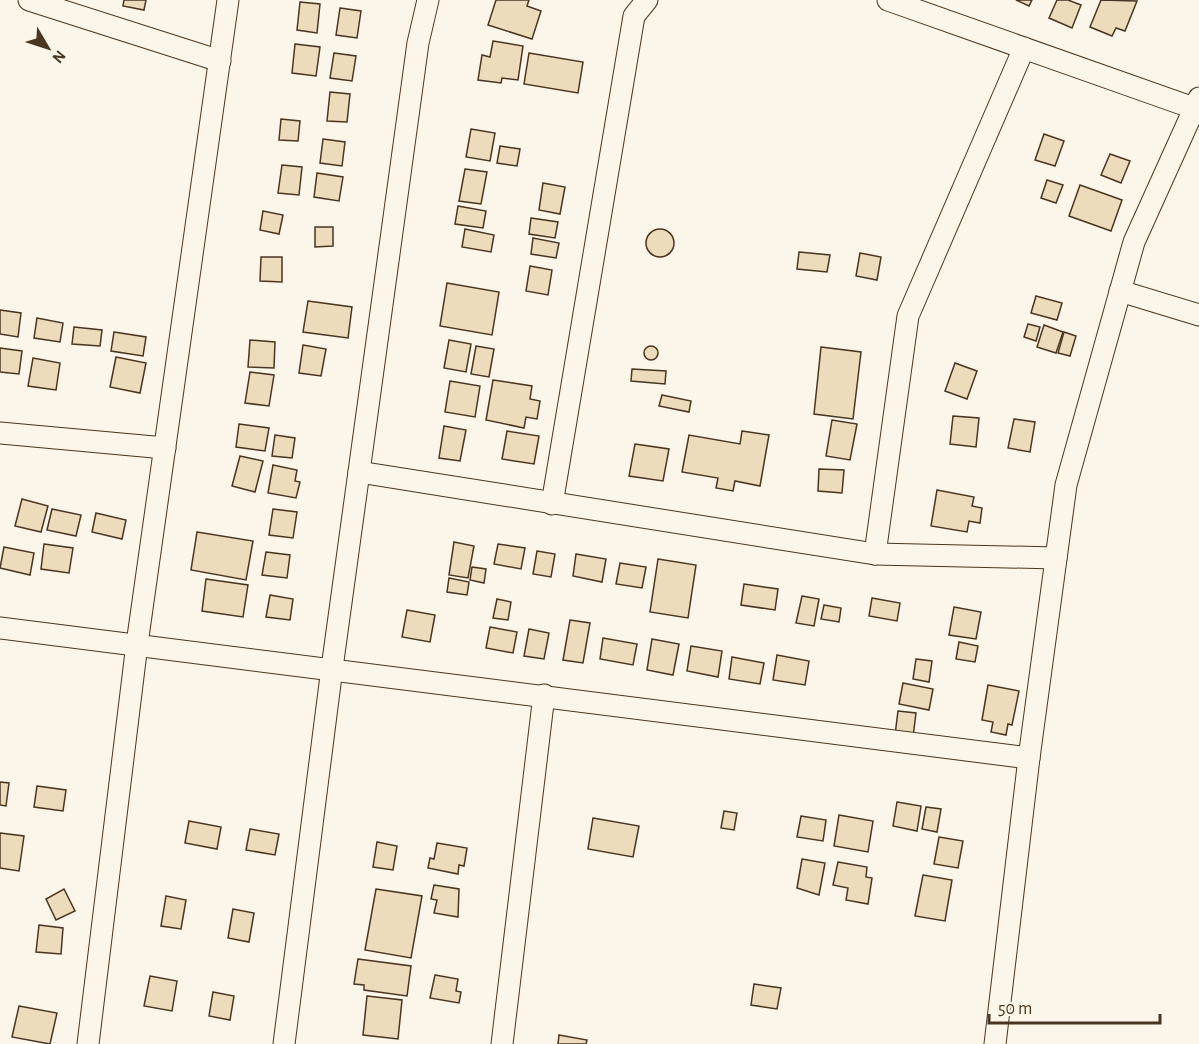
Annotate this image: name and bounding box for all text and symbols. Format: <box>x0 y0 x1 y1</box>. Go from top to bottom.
north arrow <box>18 18 78 78</box>
text: N <box>49 47 69 66</box>
scale bar <box>989 987 1160 1025</box>
text: 50 m <box>998 1000 1032 1018</box>

